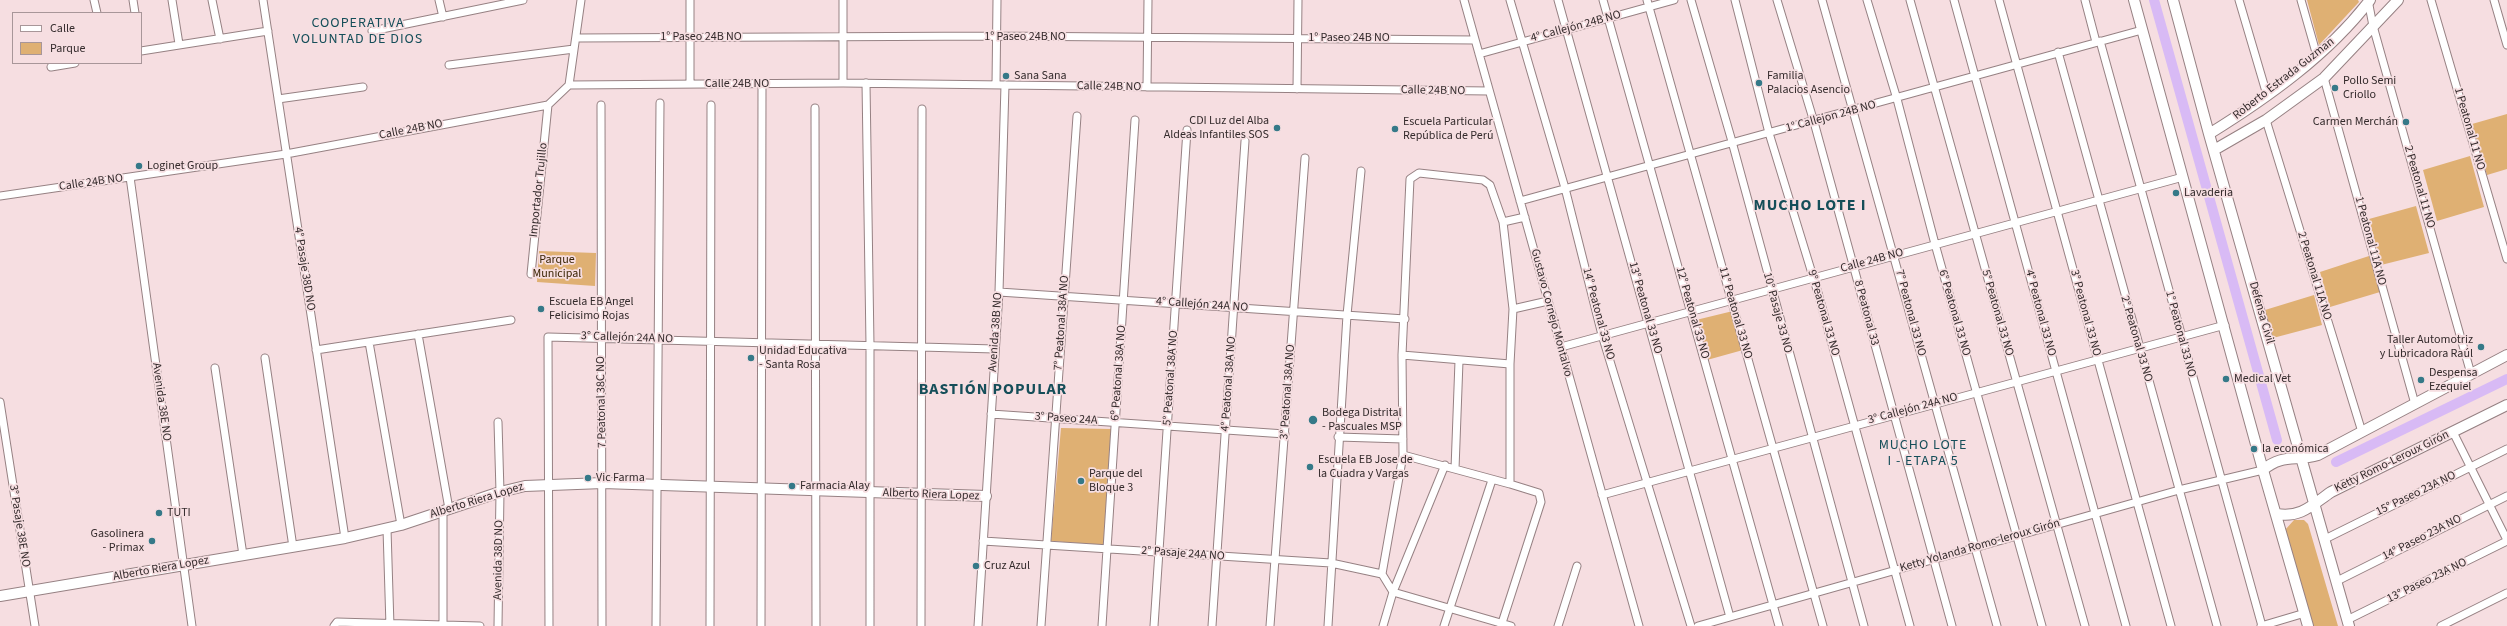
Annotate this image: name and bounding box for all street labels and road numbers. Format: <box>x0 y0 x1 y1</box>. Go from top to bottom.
street label: 4° Callejón 24B NO <box>1529 8 1623 46</box>
street label: 1° Paseo 24B NO <box>660 30 742 44</box>
street label: 1° Paseo 24B NO <box>984 30 1066 44</box>
street label: 1° Paseo 24B NO <box>1308 31 1390 45</box>
street label: Roberto Estrada Guzman <box>2230 35 2338 123</box>
street label: Calle 24B NO <box>705 77 769 91</box>
street label: Calle 24B NO <box>1077 79 1141 95</box>
street label: Calle 24B NO <box>1401 83 1465 99</box>
street label: 1 Peatonal 11 NO <box>2450 86 2488 172</box>
street label: 1° Callejon 24B NO <box>1784 98 1878 136</box>
street label: Calle 24B NO <box>378 117 444 143</box>
street label: Importador Trujillo <box>527 142 551 238</box>
street label: 2 Peatonal 11 NO <box>2400 144 2438 230</box>
street label: Calle 24B NO <box>58 171 124 195</box>
street label: 1 Peatonal 11A NO <box>2351 195 2389 287</box>
street label: 4° Pasaje 38D NO <box>290 226 318 312</box>
street label: 2 Peatonal 11A NO <box>2294 230 2334 322</box>
street label: Calle 24B NO <box>1839 246 1905 276</box>
street label: Gustavo Cornejo Montalvo <box>1527 248 1575 378</box>
street label: 13° Peatonal 33 NO <box>1625 260 1665 356</box>
street label: 12° Peatonal 33 NO <box>1672 265 1712 361</box>
street label: 11° Peatonal 33 NO <box>1715 265 1755 361</box>
street label: 14° Peatonal 33 NO <box>1579 266 1617 362</box>
street label: 9° Peatonal 33 NO <box>1804 268 1842 358</box>
street label: 7° Peatonal 33 NO <box>1892 268 1928 358</box>
street label: 6° Peatonal 33 NO <box>1935 268 1973 358</box>
street label: 5° Peatonal 33 NO <box>1978 268 2016 358</box>
street label: 4° Peatonal 33 NO <box>2022 268 2058 358</box>
street label: 3° Peatonal 33 NO <box>2067 268 2103 358</box>
street label: 10° Pasaje 33 NO <box>1759 271 1795 355</box>
street label: 7° Peatonal 38A NO <box>1051 275 1073 371</box>
street label: 8 Peatonal 33 <box>1850 279 1882 347</box>
street label: Defensa Civil <box>2245 280 2277 346</box>
street label: 1° Peatonal 33 NO <box>2162 289 2198 379</box>
street label: Avenida 38B NO <box>986 292 1006 372</box>
street label: 2° Peatonal 33 NO <box>2117 294 2155 384</box>
street label: 4° Callejón 24A NO <box>1155 295 1249 315</box>
street label: 6º Peatonal 38A NO <box>1108 325 1130 421</box>
street label: 3° Callejón 24A NO <box>581 329 673 347</box>
street label: 5° Peatonal 38A NO <box>1160 330 1182 426</box>
street label: 4° Peatonal 38A NO <box>1218 336 1240 432</box>
street label: 3° Peatonal 38A NO <box>1277 344 1299 440</box>
street label: 7 Peatonal 38C NO <box>594 356 610 448</box>
street label: Avenida 38E NO <box>148 362 174 442</box>
street label: 3° Callejón 24A NO <box>1867 390 1959 428</box>
street label: 3° Paseo 24A <box>1034 410 1098 428</box>
street label: Ketty Romo-Leroux Girón <box>2332 428 2452 496</box>
street label: 15° Paseo 23A NO <box>2374 468 2458 520</box>
street label: Alberto Riera Lopez <box>428 480 526 522</box>
street label: 3° Pasaje 38E NO <box>5 484 33 568</box>
street label: Alberto Riera Lopez <box>882 486 980 504</box>
street label: 14° Paseo 23A NO <box>2380 512 2464 564</box>
street label: Ketty Yolanda Romo-leroux Girón <box>1898 516 2062 576</box>
street label: Avenida 38D NO <box>491 520 507 600</box>
street label: 2° Pasaje 24A NO <box>1141 544 1225 564</box>
street label: Alberto Riera Lopez <box>112 553 210 585</box>
street label: 13° Paseo 23A NO <box>2385 555 2469 607</box>

